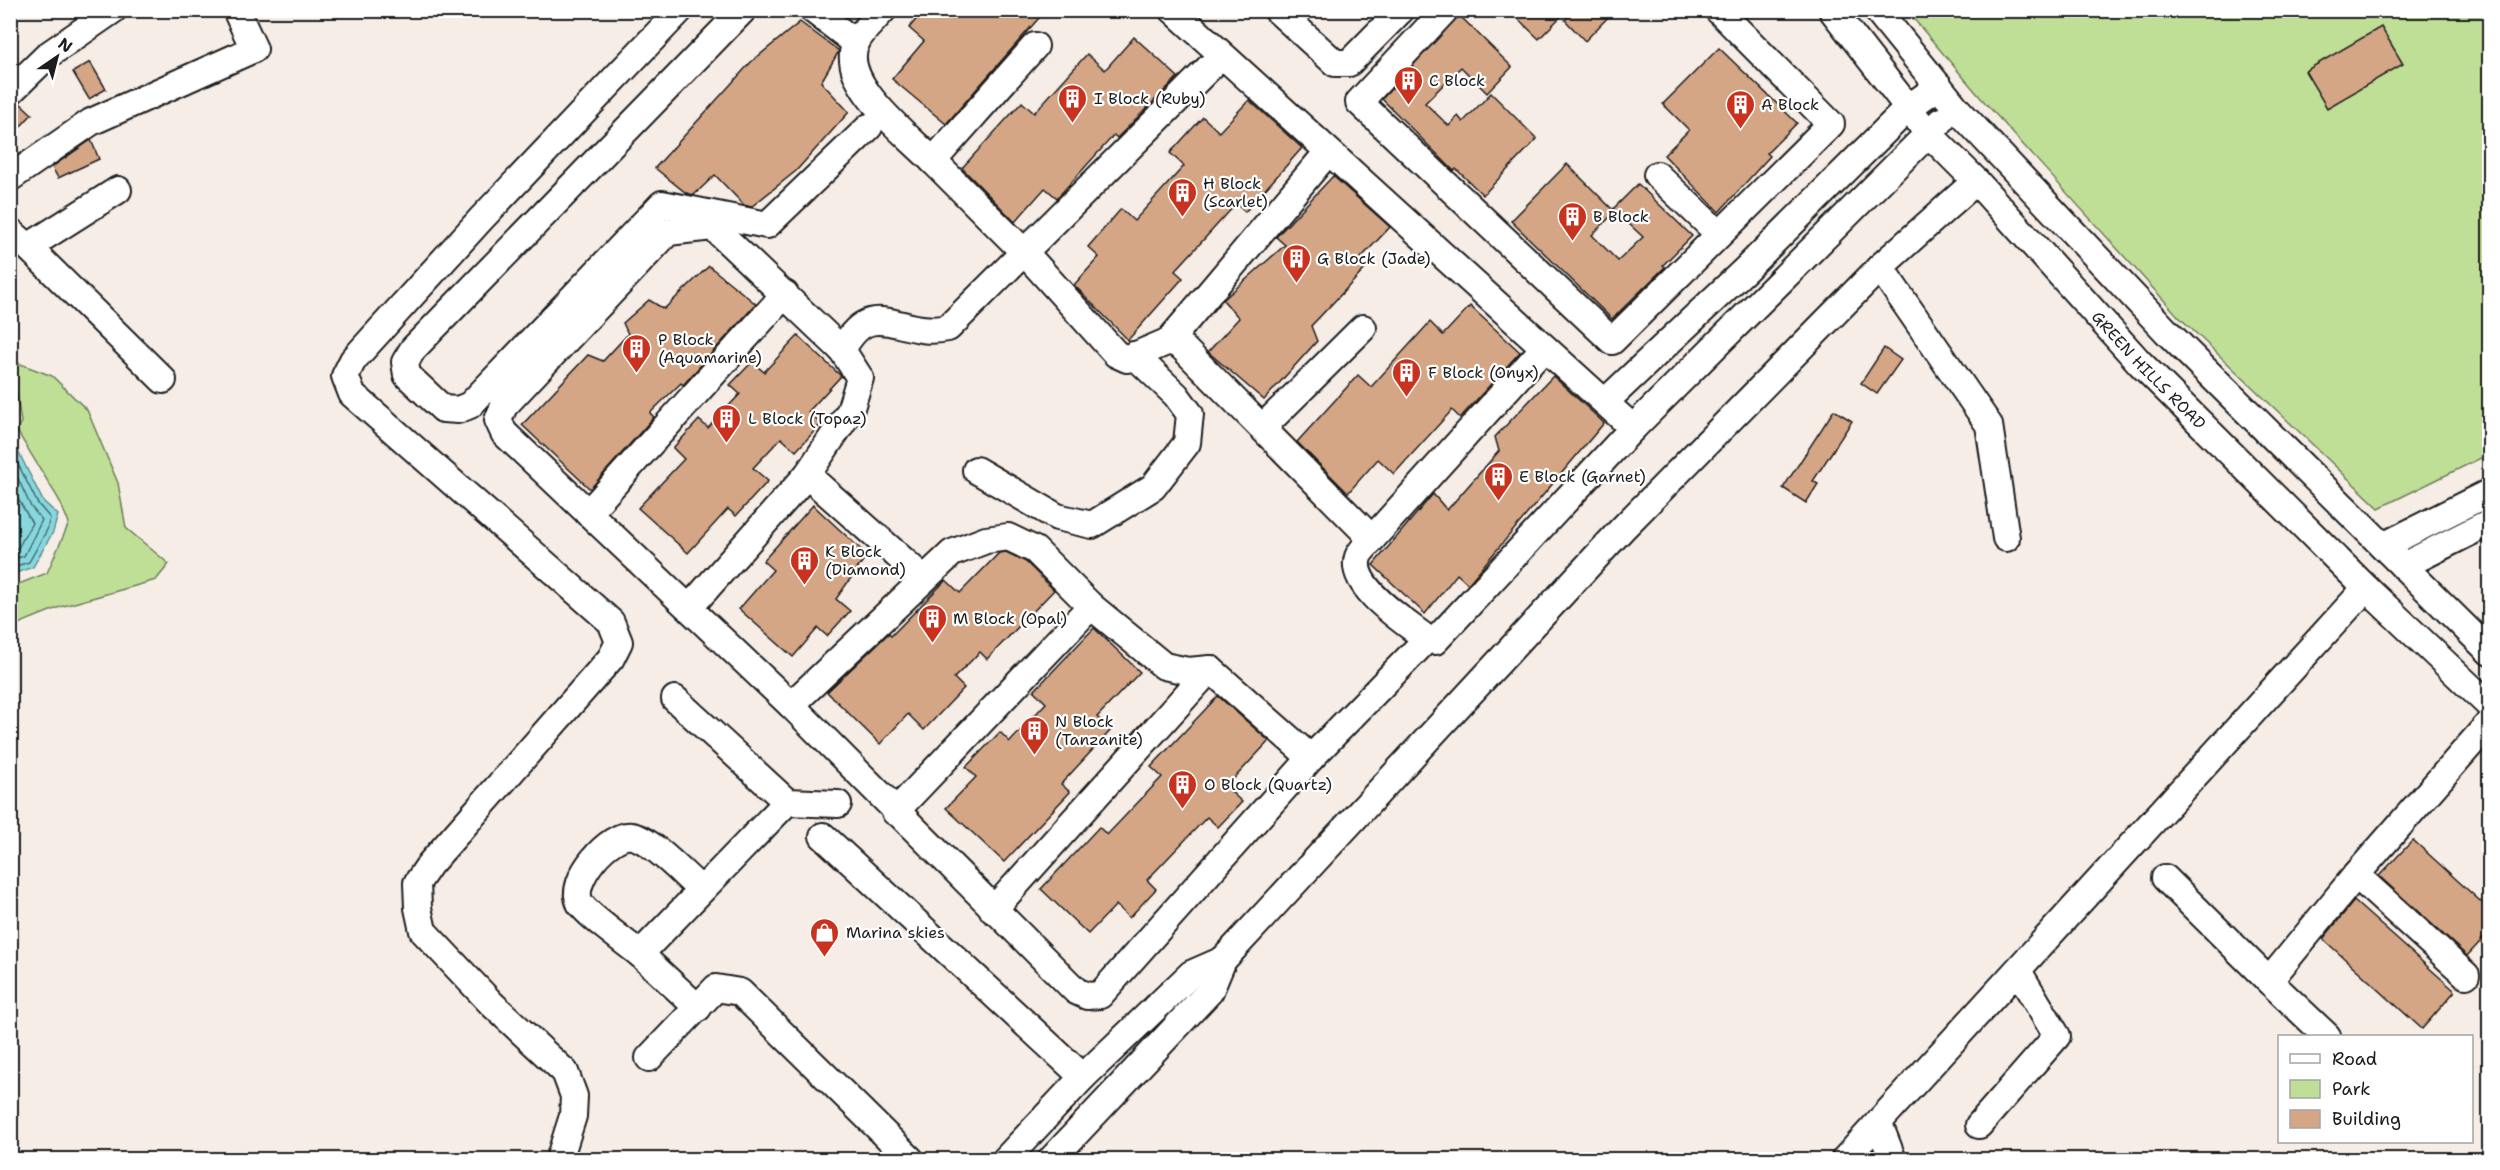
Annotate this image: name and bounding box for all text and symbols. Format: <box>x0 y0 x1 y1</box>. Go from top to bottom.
north arrow <box>27 27 87 87</box>
text: N <box>54 33 77 57</box>
building icon: C Block <box>1392 64 1424 106</box>
place label: C Block <box>1429 70 1485 91</box>
building icon: I Block (Ruby) <box>1057 82 1089 124</box>
place label: I Block (Ruby) <box>1094 88 1206 109</box>
building icon: A Block <box>1724 88 1756 130</box>
place label: A Block <box>1761 94 1819 115</box>
place label: H Block (Scarlet) <box>1203 173 1268 212</box>
building icon: H Block (Scarlet) <box>1166 176 1198 218</box>
building icon: B Block <box>1556 200 1588 242</box>
place label: B Block <box>1593 206 1649 227</box>
building icon: G Block (Jade) <box>1280 242 1312 284</box>
place label: G Block (Jade) <box>1317 248 1431 269</box>
street label: GREEN HILLS ROAD <box>2087 306 2211 433</box>
place label: P Block (Aquamarine) <box>658 329 762 368</box>
building icon: P Block (Aquamarine) <box>621 332 653 374</box>
building icon: F Block (Onyx) <box>1391 356 1423 398</box>
place label: F Block (Onyx) <box>1428 362 1539 383</box>
building icon: L Block (Topaz) <box>711 402 743 444</box>
place label: L Block (Topaz) <box>748 408 867 429</box>
building icon: E Block (Garnet) <box>1482 460 1514 502</box>
place label: E Block (Garnet) <box>1519 466 1646 487</box>
place label: K Block (Diamond) <box>825 541 906 580</box>
building icon: K Block (Diamond) <box>788 544 820 586</box>
building icon: M Block (Opal) <box>916 602 948 644</box>
place label: M Block (Opal) <box>953 608 1067 629</box>
place label: N Block (Tanzanite) <box>1055 711 1143 750</box>
building icon: N Block (Tanzanite) <box>1018 714 1050 756</box>
building icon: O Block (Quartz) <box>1167 768 1199 810</box>
place label: O Block (Quartz) <box>1204 774 1332 795</box>
shop icon: Marina skies <box>809 916 841 958</box>
place label: Marina skies <box>846 922 945 943</box>
legend <box>2278 1035 2473 1143</box>
text: Road <box>2332 1047 2377 1071</box>
text: Park <box>2332 1077 2371 1101</box>
text: Building <box>2332 1107 2401 1131</box>

